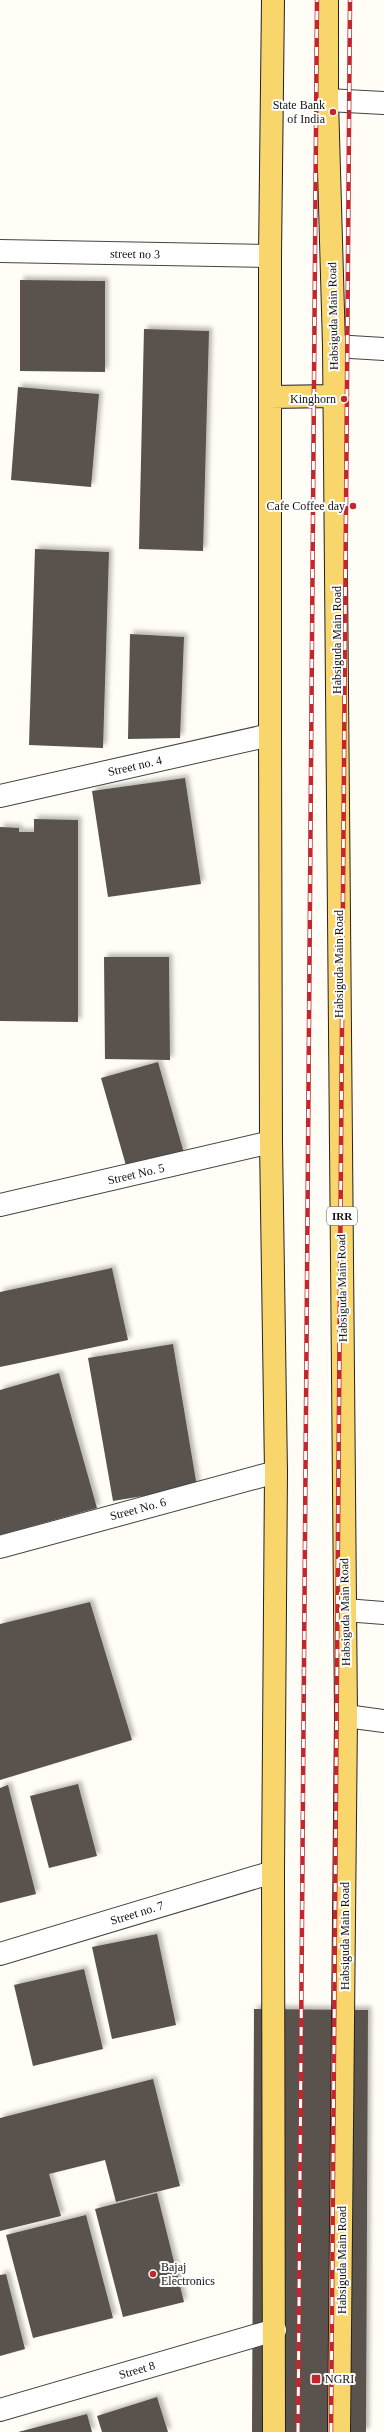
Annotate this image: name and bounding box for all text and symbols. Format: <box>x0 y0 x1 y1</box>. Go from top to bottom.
place label: State Bank of India <box>273 98 326 126</box>
marker: State Bank of India <box>328 107 338 117</box>
street label: street no 3 <box>110 247 160 261</box>
street label: Habsiguda Main Road <box>325 262 341 370</box>
place label: Kinghorn <box>290 392 336 406</box>
marker: Kinghorn <box>339 394 349 404</box>
place label: Cafe Coffee day <box>267 499 345 513</box>
marker: Cafe Coffee day <box>348 501 358 511</box>
street label: Habsiguda Main Road <box>330 586 344 694</box>
street label: Street no. 4 <box>107 753 163 779</box>
street label: Habsiguda Main Road <box>332 910 346 1018</box>
street label: Street No. 5 <box>106 1161 166 1187</box>
road number: IRR <box>327 1207 357 1225</box>
street label: Habsiguda Main Road <box>334 1234 350 1342</box>
street label: Street No. 6 <box>108 1495 168 1523</box>
street label: Habsiguda Main Road <box>337 1558 353 1666</box>
street label: Habsiguda Main Road <box>338 1882 352 1990</box>
street label: Street no. 7 <box>109 1898 165 1928</box>
street label: Habsiguda Main Road <box>335 2206 349 2314</box>
place label: Bajaj Electronics <box>161 2260 215 2288</box>
marker: Bajaj Electronics <box>148 2269 158 2279</box>
street label: Street 8 <box>117 2358 157 2382</box>
place label: NGRI <box>325 2372 354 2386</box>
marker: NGRI <box>310 2373 322 2385</box>

